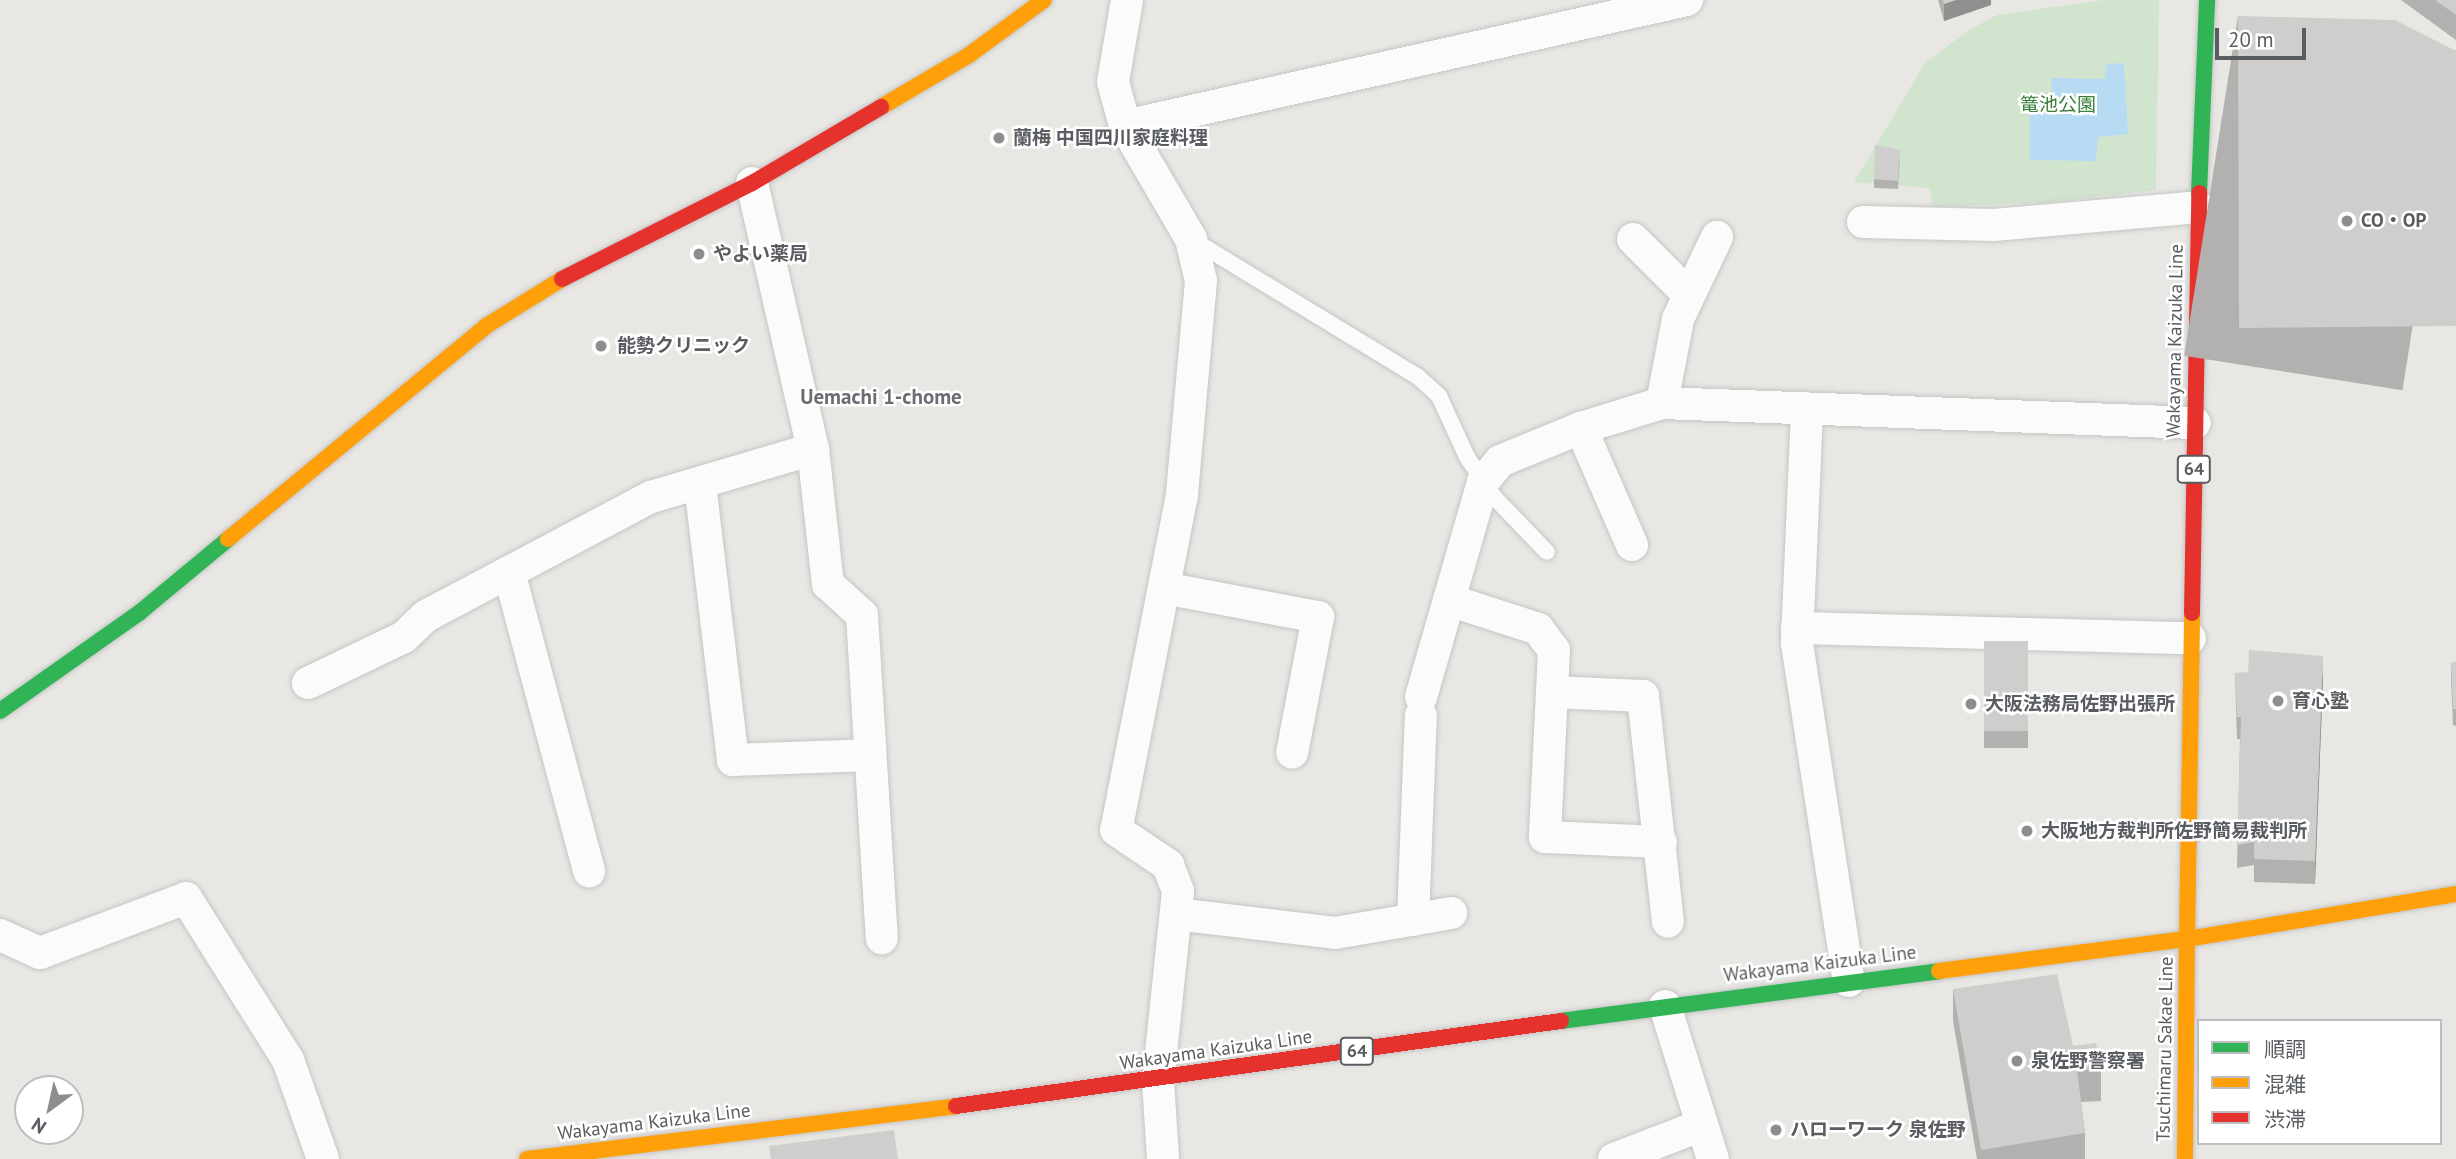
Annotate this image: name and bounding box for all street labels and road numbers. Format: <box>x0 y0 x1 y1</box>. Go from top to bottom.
street label: Wakayama Kaizuka Line <box>2162 244 2188 438</box>
road number: 64 <box>2176 454 2212 484</box>
street label: Wakayama Kaizuka Line <box>1722 941 1918 987</box>
street label: Tsuchimaru Sakae Line <box>2152 956 2178 1142</box>
street label: Wakayama Kaizuka Line <box>1118 1025 1314 1075</box>
road number: 64 <box>1340 1036 1374 1066</box>
street label: Wakayama Kaizuka Line <box>556 1099 752 1145</box>

